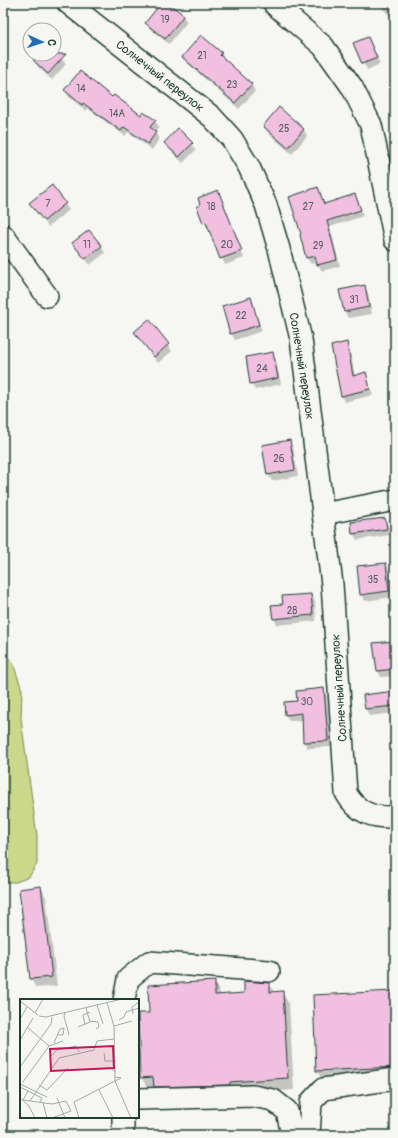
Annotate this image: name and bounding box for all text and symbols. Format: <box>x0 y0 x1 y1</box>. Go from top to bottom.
house number: 19 <box>160 14 170 26</box>
north arrow <box>22 22 62 62</box>
street label: Солнечный переулок <box>113 37 207 116</box>
text: С <box>45 39 58 46</box>
house number: 21 <box>197 50 207 62</box>
house number: 23 <box>227 79 238 91</box>
house number: 14 <box>76 83 86 95</box>
house number: 14А <box>109 108 126 120</box>
house number: 25 <box>278 123 290 135</box>
house number: 7 <box>45 198 51 210</box>
house number: 18 <box>207 201 215 213</box>
house number: 27 <box>303 201 314 213</box>
house number: 11 <box>83 239 91 251</box>
house number: 20 <box>221 239 233 251</box>
house number: 29 <box>313 240 323 252</box>
house number: 31 <box>349 294 359 306</box>
house number: 22 <box>235 310 247 322</box>
street label: Солнечный переулок <box>286 312 317 421</box>
house number: 24 <box>256 363 268 375</box>
house number: 26 <box>273 453 285 465</box>
house number: 35 <box>368 574 379 586</box>
house number: 28 <box>287 605 297 617</box>
street label: Солнечный переулок <box>328 634 351 742</box>
house number: 30 <box>301 696 313 708</box>
inset map <box>20 999 139 1118</box>

